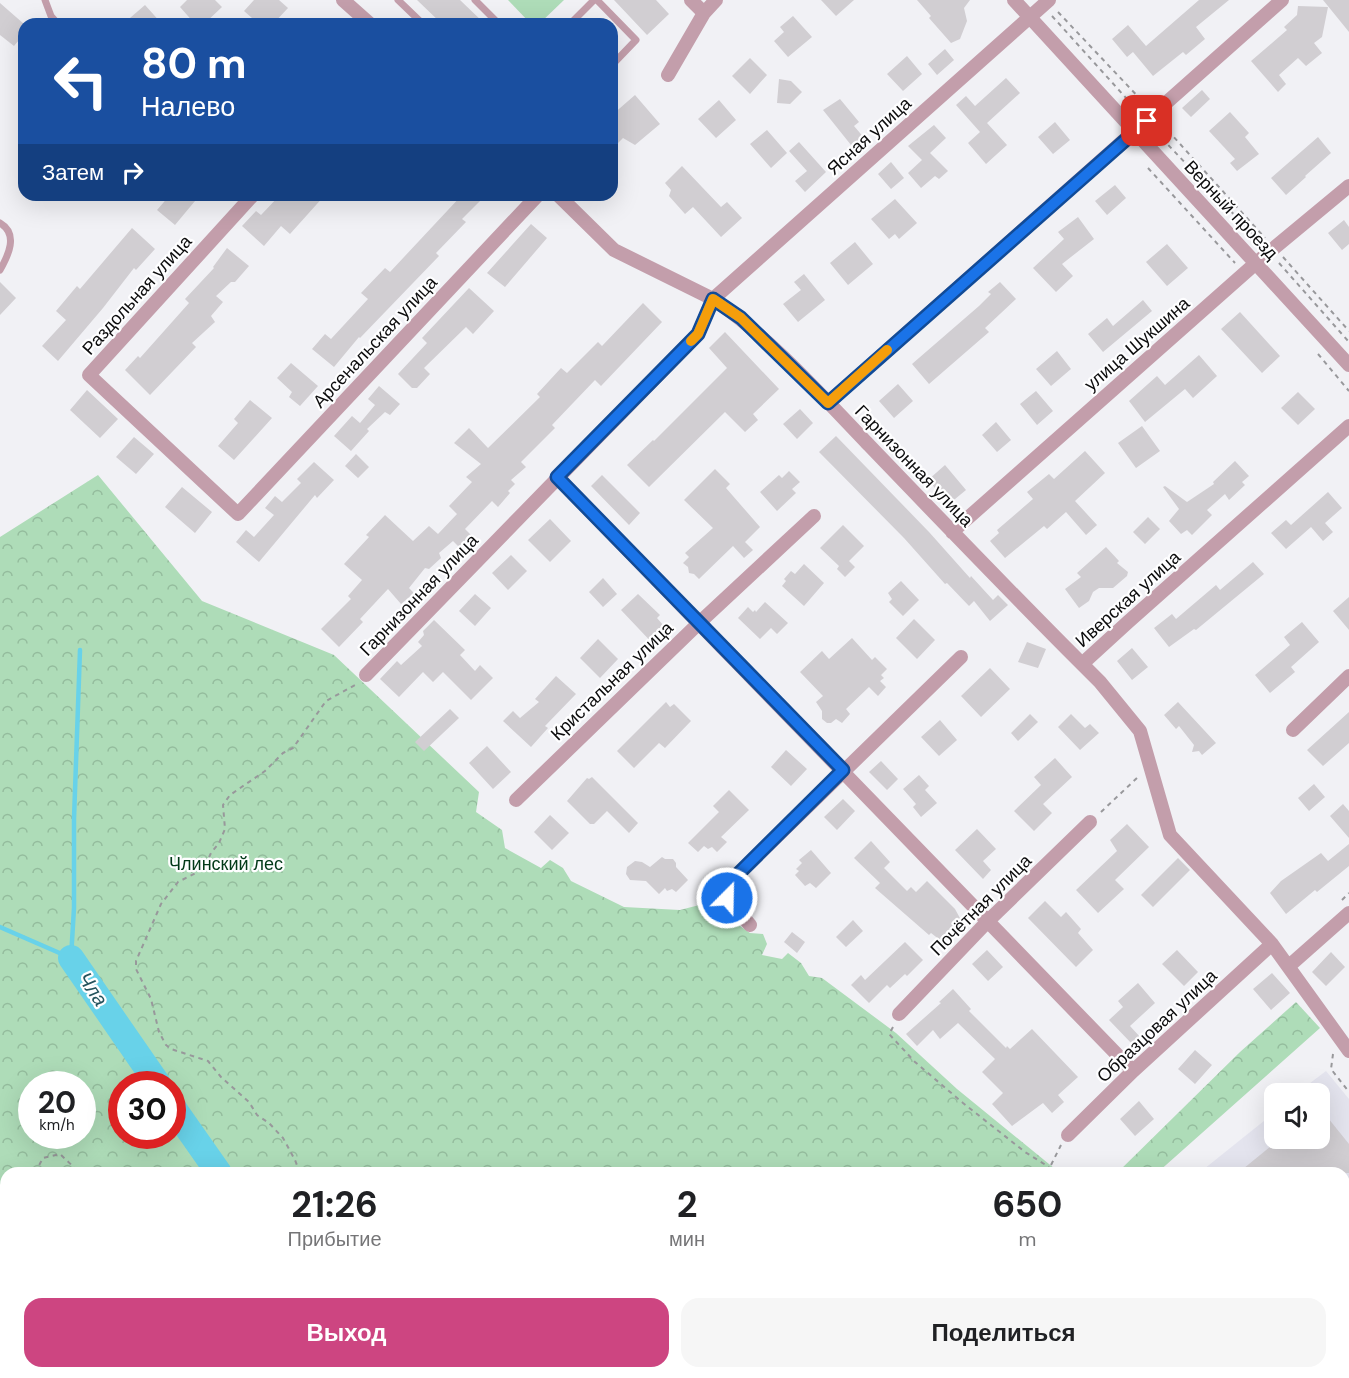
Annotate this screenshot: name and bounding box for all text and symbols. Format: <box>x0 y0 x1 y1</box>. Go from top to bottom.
text: 80 m <box>141 36 247 91</box>
icon: left <box>42 42 120 120</box>
text: Налево <box>141 89 235 124</box>
street label: Ясная улица <box>822 91 917 180</box>
pin <box>1121 95 1172 146</box>
icon: arrive <box>1130 104 1163 137</box>
street label: Верный проезд <box>1179 155 1284 265</box>
icon: right <box>116 156 149 189</box>
text: Затем <box>42 158 104 187</box>
street label: Раздольная улица <box>77 229 198 360</box>
street label: Арсенальская улица <box>308 270 443 413</box>
street label: улица Шукшина <box>1079 291 1195 396</box>
street label: Гарнизонная улица <box>850 400 979 533</box>
street label: Гарнизонная улица <box>355 528 484 661</box>
street label: Иверская улица <box>1070 545 1186 653</box>
street label: Кристальная улица <box>546 616 679 746</box>
street label: Почётная улица <box>925 848 1038 961</box>
park label: Члинский лес <box>169 852 283 876</box>
position arrow <box>695 866 759 930</box>
street label: Образцовая улица <box>1092 963 1223 1088</box>
water label: Чла <box>72 967 114 1011</box>
speed limit sign: 30 <box>108 1071 186 1149</box>
text: 20 <box>38 1083 76 1122</box>
map controls <box>1264 1083 1330 1149</box>
button: sound <box>1264 1083 1330 1149</box>
text: km/h <box>39 1115 75 1135</box>
text: 21:26 <box>291 1181 378 1228</box>
text: 2 <box>677 1181 697 1228</box>
text: 650 <box>993 1181 1062 1228</box>
text: Прибытие <box>288 1226 382 1252</box>
text: мин <box>669 1226 705 1252</box>
text: m <box>1019 1226 1036 1252</box>
button: Выход <box>24 1298 669 1367</box>
button: Поделиться <box>681 1298 1326 1367</box>

